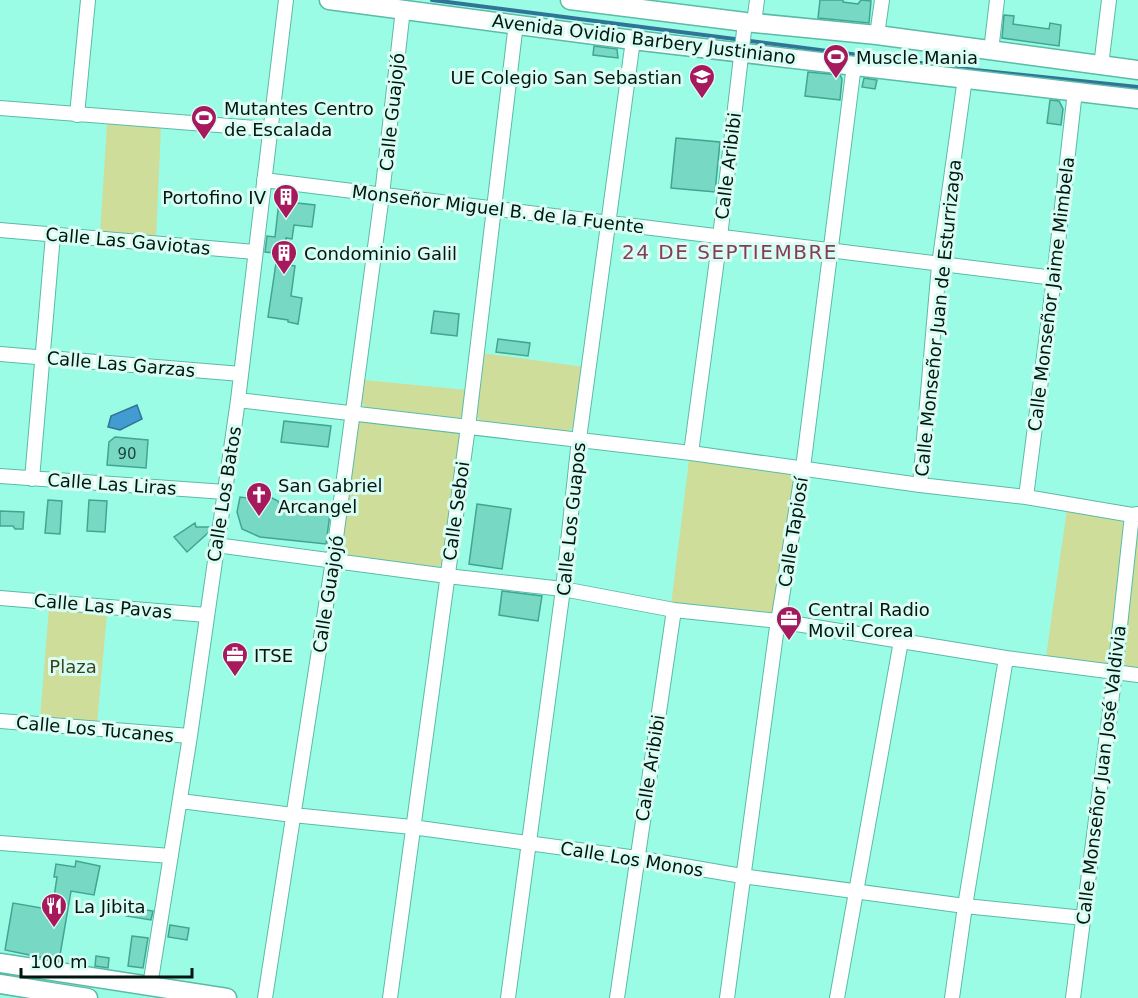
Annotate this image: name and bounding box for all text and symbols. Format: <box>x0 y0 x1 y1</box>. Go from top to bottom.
street label: Avenida Ovidio Barbery Justiniano <box>491 10 797 68</box>
sports icon: Muscle Mania <box>821 42 851 80</box>
place label: Muscle Mania <box>856 47 978 68</box>
street label: Calle Guajojó <box>375 52 409 172</box>
school or university icon: UE Colegio San Sebastian <box>687 62 717 100</box>
place label: UE Colegio San Sebastian <box>450 67 682 88</box>
place label: Mutantes Centro de Escalada <box>224 98 374 140</box>
sports icon: Mutantes Centro de Escalada <box>189 103 219 141</box>
street label: Calle Aribibi <box>711 111 745 221</box>
street label: Calle Monseñor Jaime Mimbela <box>1024 155 1078 433</box>
street label: Calle Monseñor Juan de Esturrizaga <box>911 158 965 478</box>
street label: Monseñor Miguel B. de la Fuente <box>351 181 645 237</box>
building icon: Portofino IV <box>271 182 301 220</box>
place label: Portofino IV <box>162 187 267 208</box>
street label: Calle Las Gaviotas <box>45 223 211 259</box>
building icon: Condominio Galil <box>269 238 299 276</box>
district label: 24 DE SEPTIEMBRE <box>622 240 838 264</box>
place label: Condominio Galil <box>304 243 457 264</box>
street label: Calle Las Garzas <box>46 347 196 381</box>
street label: Calle Los Batos <box>203 425 245 563</box>
street label: Calle Los Guapos <box>552 441 590 597</box>
house number: 90 <box>117 445 137 463</box>
street label: Calle Seboi <box>439 460 473 562</box>
street label: Calle Las Liras <box>47 469 177 499</box>
street label: Calle Tapiosí <box>774 474 812 589</box>
place label: San Gabriel Arcangel <box>278 475 382 517</box>
church icon: San Gabriel Arcangel <box>244 480 274 518</box>
street label: Calle Guajojó <box>308 534 348 654</box>
street label: Calle Las Pavas <box>33 589 173 623</box>
place label: Central Radio Movil Corea <box>808 599 930 641</box>
office icon: Central Radio Movil Corea <box>774 604 804 642</box>
street label: Calle Monseñor Juan José Valdivia <box>1072 624 1130 926</box>
office icon: ITSE <box>220 640 250 678</box>
place label: ITSE <box>254 645 293 666</box>
park label: Plaza <box>49 656 97 677</box>
street label: Calle Los Tucanes <box>15 712 175 746</box>
street label: Calle Aribibi <box>631 713 669 823</box>
street label: Calle Los Monos <box>559 837 705 881</box>
restaurant icon: La Jibita <box>39 891 69 929</box>
place label: La Jibita <box>74 896 146 917</box>
scale bar <box>21 941 192 979</box>
text: 100 m <box>30 951 88 972</box>

